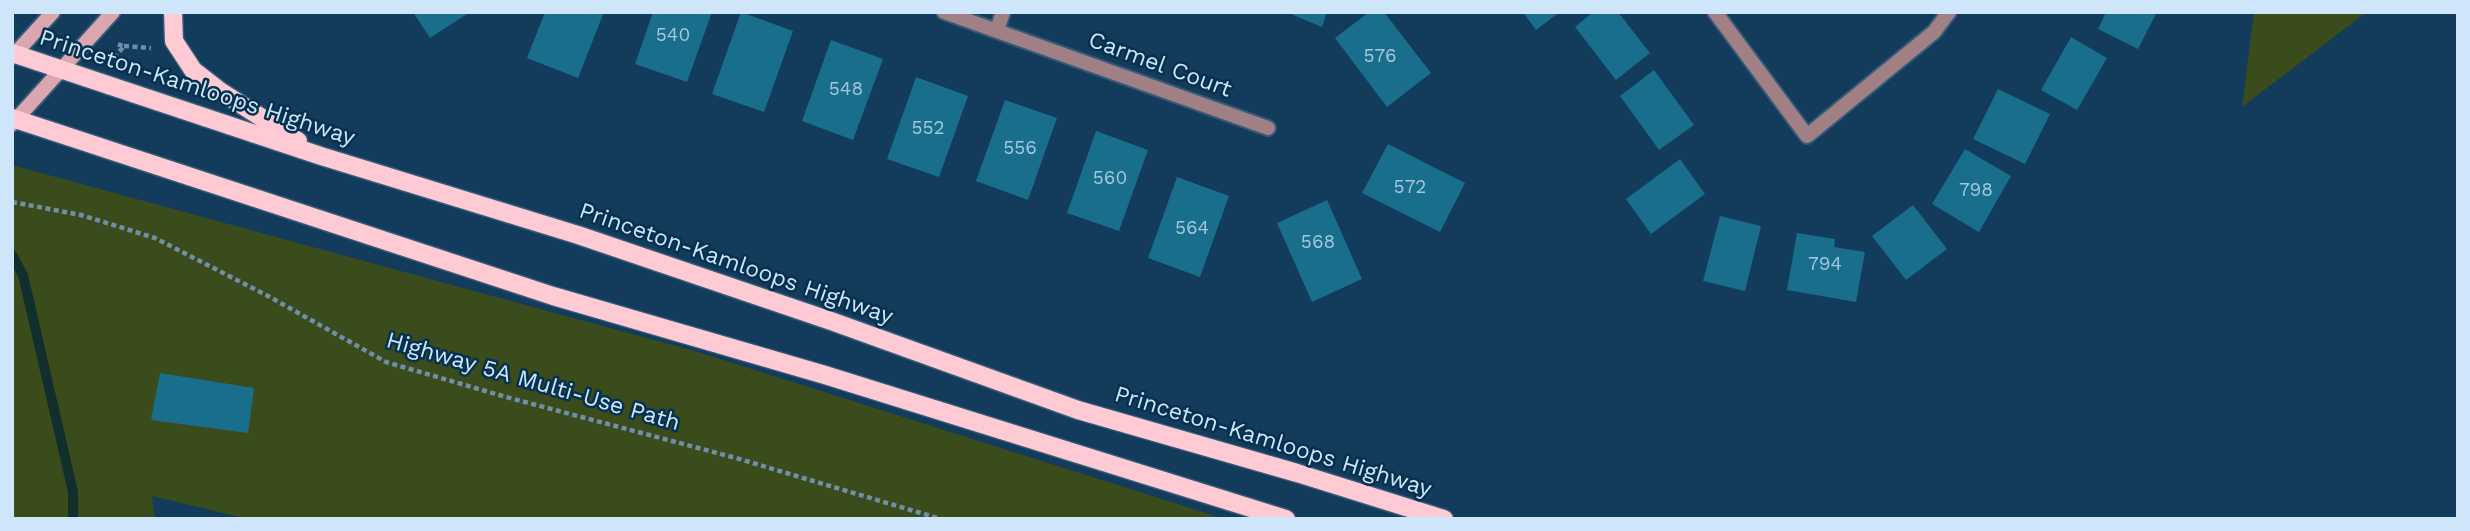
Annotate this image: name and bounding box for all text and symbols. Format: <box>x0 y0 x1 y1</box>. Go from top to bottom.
street label: Princeton-Kamloops Highway <box>36 24 358 152</box>
house number: 540 <box>656 24 690 46</box>
street label: Carmel Court <box>1085 26 1235 104</box>
house number: 576 <box>1364 45 1396 67</box>
house number: 548 <box>829 78 863 100</box>
house number: 552 <box>911 117 945 139</box>
house number: 556 <box>1003 137 1037 159</box>
house number: 560 <box>1093 167 1127 189</box>
house number: 572 <box>1394 176 1426 198</box>
house number: 798 <box>1959 179 1993 201</box>
street label: Princeton-Kamloops Highway <box>575 197 897 331</box>
house number: 564 <box>1175 217 1209 239</box>
house number: 568 <box>1301 231 1335 253</box>
house number: 794 <box>1808 253 1842 275</box>
street label: Highway 5A Multi-Use Path <box>383 327 683 437</box>
street label: Princeton-Kamloops Highway <box>1111 381 1435 503</box>

